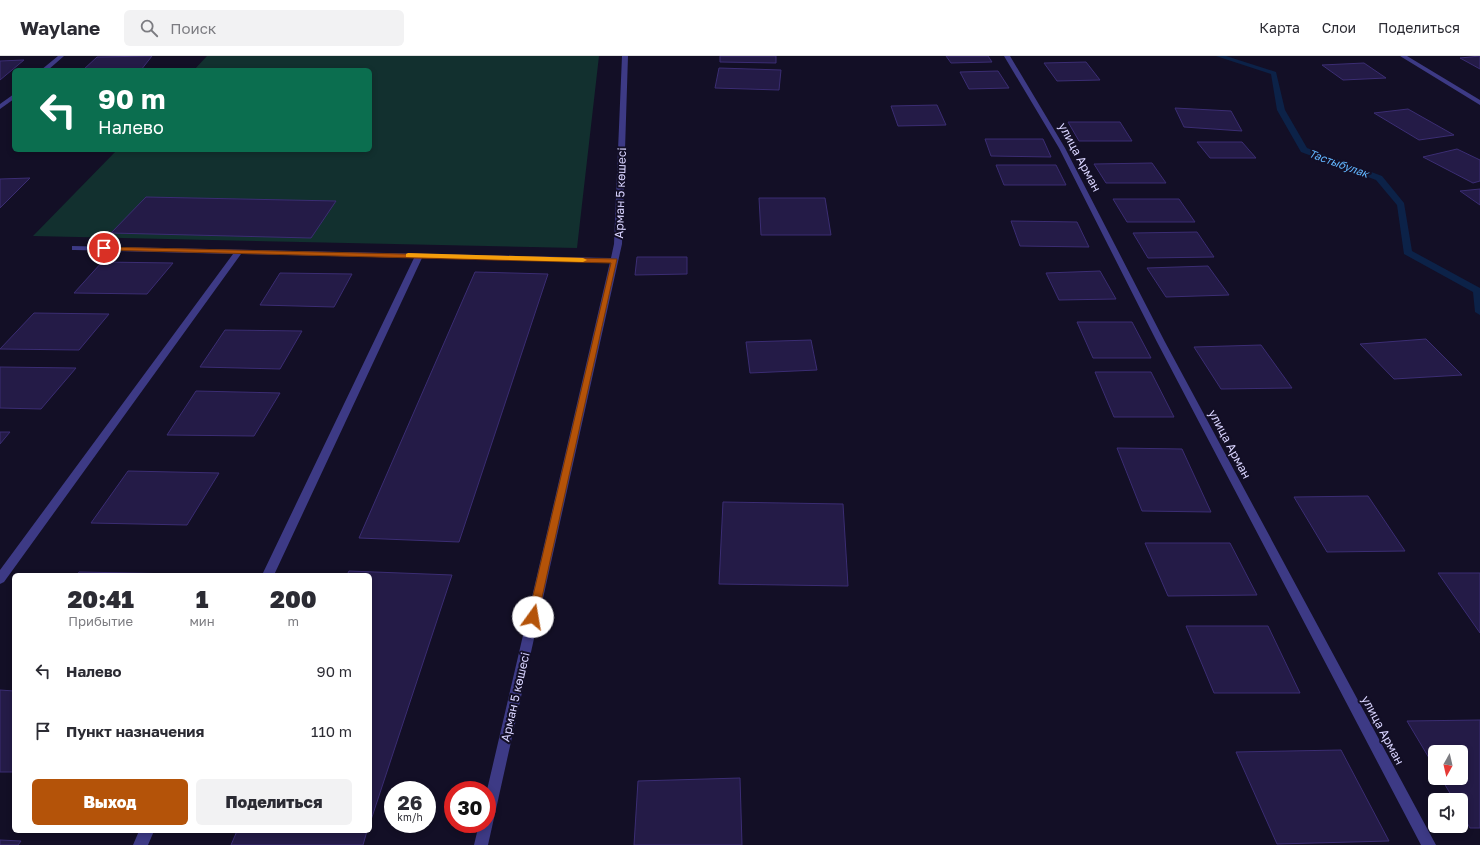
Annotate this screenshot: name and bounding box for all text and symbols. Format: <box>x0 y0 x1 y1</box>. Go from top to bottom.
search box <box>124 10 404 46</box>
text: Waylane <box>20 16 100 39</box>
icon: search <box>138 17 160 39</box>
text: Поиск <box>170 19 216 37</box>
text: Карта <box>1259 19 1300 36</box>
text: Слои <box>1322 19 1356 36</box>
text: Поделиться <box>1378 19 1460 36</box>
text: 90 m <box>98 82 165 115</box>
icon: left <box>32 84 84 136</box>
text: Налево <box>98 116 164 138</box>
street label: улица Арман <box>1055 120 1105 194</box>
water label: Тастыбулак <box>1307 146 1372 181</box>
street label: Арман 5 көшесі <box>611 147 629 239</box>
pin <box>87 231 121 265</box>
icon: arrive <box>93 237 115 259</box>
street label: улица Арман <box>1205 407 1255 481</box>
text: 20:41 <box>67 584 134 613</box>
text: 1 <box>196 584 208 613</box>
text: 200 <box>270 584 317 613</box>
position arrow <box>512 596 554 638</box>
text: Прибытие <box>68 613 133 629</box>
text: мин <box>189 613 215 629</box>
text: m <box>288 613 299 629</box>
street label: Арман 5 көшесі <box>497 651 533 743</box>
icon: left <box>32 660 54 682</box>
text: Налево <box>66 662 122 680</box>
text: 90 m <box>317 662 352 680</box>
street label: улица Арман <box>1358 693 1408 767</box>
icon: arrive <box>32 720 54 742</box>
text: Пункт назначения <box>66 722 204 740</box>
text: 110 m <box>311 722 352 740</box>
north arrow <box>1428 745 1468 785</box>
map controls <box>1428 745 1468 833</box>
button: Выход <box>32 779 188 825</box>
button: Поделиться <box>196 779 352 825</box>
speed limit sign: 30 <box>444 781 496 833</box>
text: 26 <box>398 790 422 814</box>
button: sound <box>1428 793 1468 833</box>
text: km/h <box>397 811 423 823</box>

